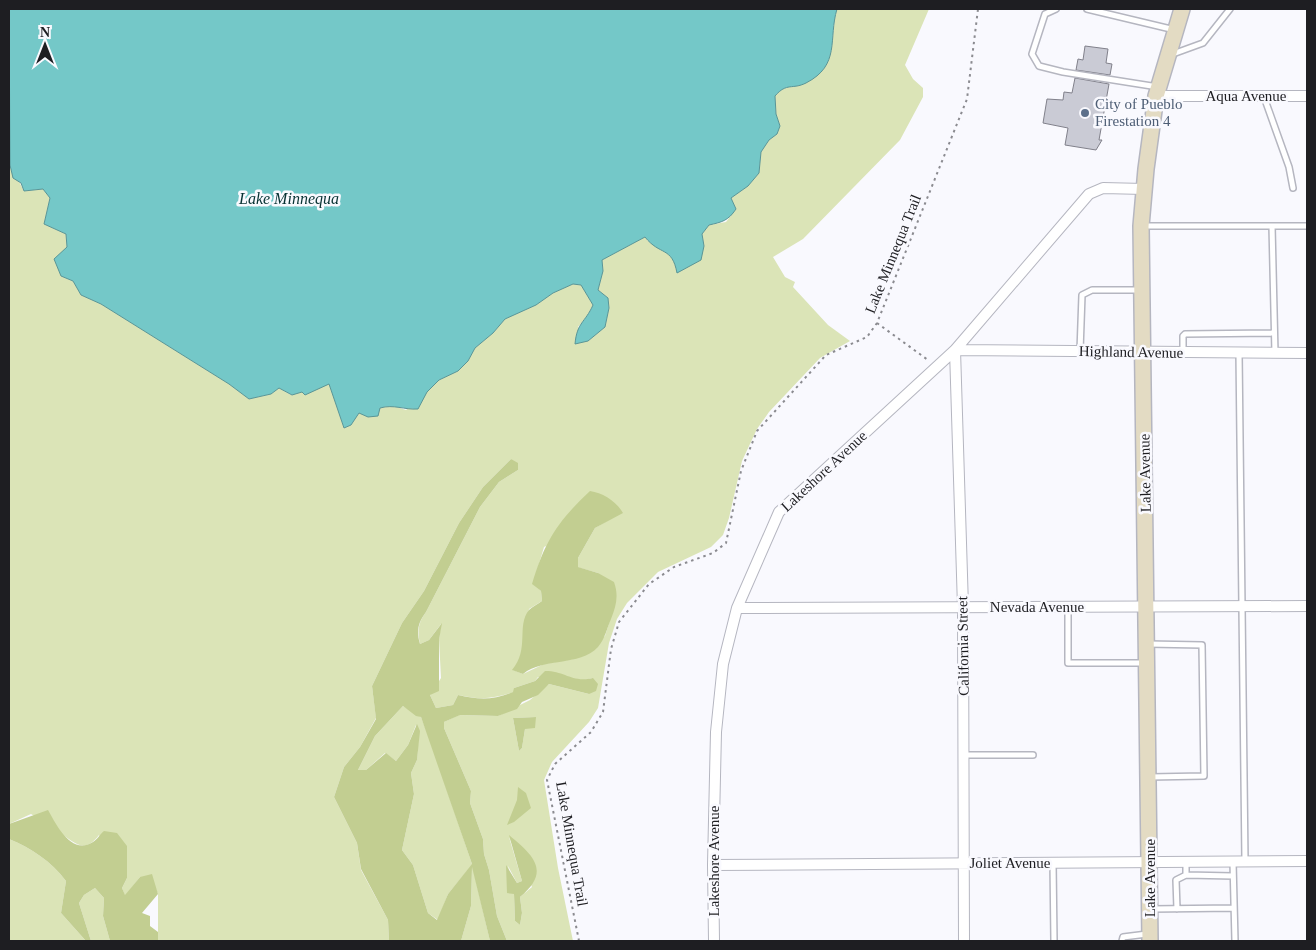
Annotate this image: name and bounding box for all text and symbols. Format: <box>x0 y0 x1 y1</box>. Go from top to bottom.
north arrow <box>20 20 70 70</box>
text: N <box>40 25 50 40</box>
street label: Aqua Avenue <box>1206 88 1287 104</box>
place label: City of Pueblo Firestation 4 <box>1095 96 1183 129</box>
marker: City of Pueblo Firestation 4 <box>1079 107 1091 119</box>
water label: Lake Minnequa <box>238 190 339 208</box>
street label: Lake Minnequa Trail <box>862 192 924 316</box>
street label: Highland Avenue <box>1079 343 1184 361</box>
street label: Lakeshore Avenue <box>778 427 870 515</box>
street label: Lake Avenue <box>1136 433 1154 512</box>
street label: California Street <box>954 595 972 696</box>
street label: Nevada Avenue <box>990 599 1084 615</box>
street label: Lake Minnequa Trail <box>553 780 591 908</box>
street label: Lakeshore Avenue <box>706 805 722 916</box>
street label: Lake Avenue <box>1142 838 1158 917</box>
street label: Joliet Avenue <box>970 855 1051 871</box>

